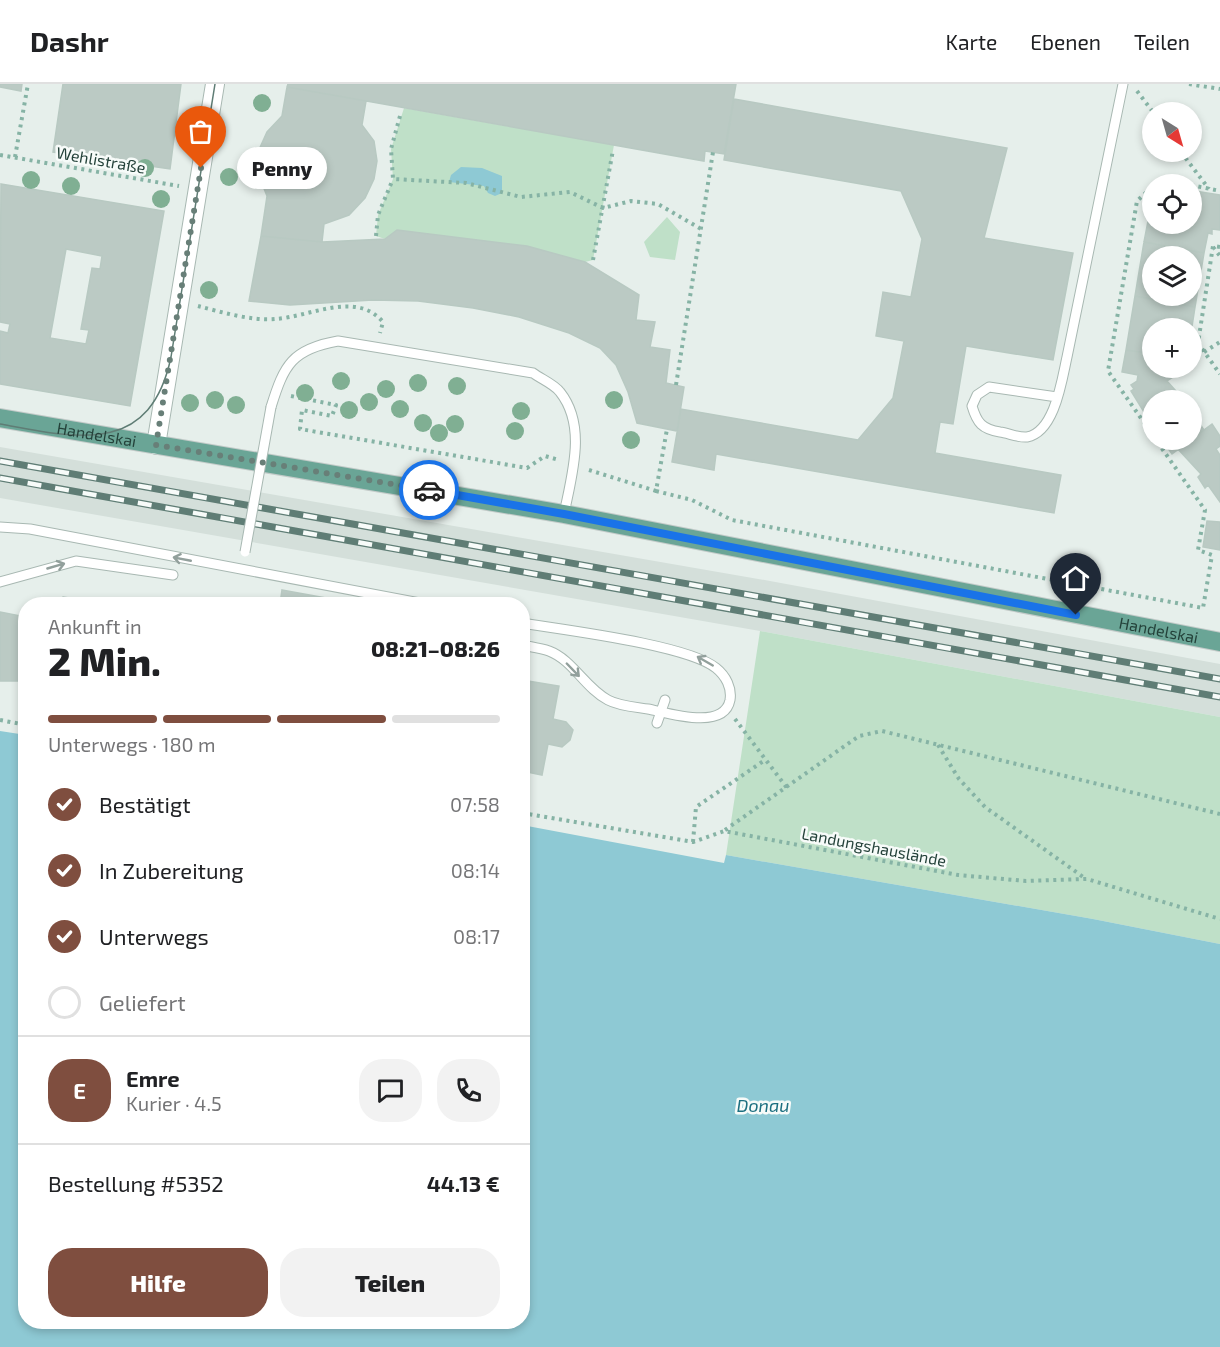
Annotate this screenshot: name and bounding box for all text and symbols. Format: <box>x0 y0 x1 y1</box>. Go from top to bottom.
text: Dashr <box>30 24 109 58</box>
text: Karte <box>946 29 997 54</box>
text: Ebenen <box>1030 29 1101 54</box>
text: Teilen <box>1134 29 1190 54</box>
north arrow <box>1142 102 1202 162</box>
map controls <box>1142 102 1202 450</box>
pin <box>175 106 226 168</box>
icon: bag <box>184 115 217 148</box>
street label: Wehlistraße <box>55 142 147 177</box>
callout: Penny <box>237 147 327 189</box>
text: Penny <box>252 156 312 180</box>
button: locate <box>1142 174 1202 234</box>
button: layers <box>1142 246 1202 306</box>
button: + <box>1142 318 1202 378</box>
button: − <box>1142 390 1202 450</box>
street label: Handelskai <box>55 418 138 450</box>
courier <box>399 460 459 520</box>
icon: car <box>413 474 446 507</box>
one-way arrow <box>173 553 192 564</box>
pin <box>1050 553 1101 615</box>
one-way arrow <box>47 560 66 572</box>
icon: home <box>1059 562 1092 595</box>
street label: Handelskai <box>1117 613 1200 647</box>
text: Ankunft in <box>48 614 142 638</box>
text: 08:21–08:26 <box>371 635 500 661</box>
text: 2 Min. <box>48 637 161 684</box>
one-way arrow <box>697 655 714 667</box>
one-way arrow <box>566 662 581 677</box>
text: Unterwegs · 180 m <box>48 732 216 756</box>
icon: check <box>48 788 81 821</box>
text: Bestätigt <box>99 791 191 817</box>
text: 07:58 <box>450 792 500 816</box>
street label: Landungshauslände <box>800 823 948 870</box>
icon: check <box>48 854 81 887</box>
text: In Zubereitung <box>99 857 244 883</box>
text: 08:14 <box>451 858 500 882</box>
icon: check <box>48 920 81 953</box>
text: Unterwegs <box>99 923 209 949</box>
text: 08:17 <box>453 924 500 948</box>
text: Geliefert <box>99 989 186 1015</box>
button: chat <box>359 1059 422 1122</box>
button: phone <box>437 1059 500 1122</box>
text: Emre <box>126 1065 180 1091</box>
text: E <box>73 1077 86 1103</box>
text: Kurier · 4.5 <box>126 1091 222 1115</box>
water label: Donau <box>737 1094 790 1116</box>
text: Bestellung #5352 <box>48 1170 224 1196</box>
text: 44.13 € <box>427 1170 500 1196</box>
button: Hilfe <box>48 1248 268 1317</box>
button: Teilen <box>280 1248 500 1317</box>

